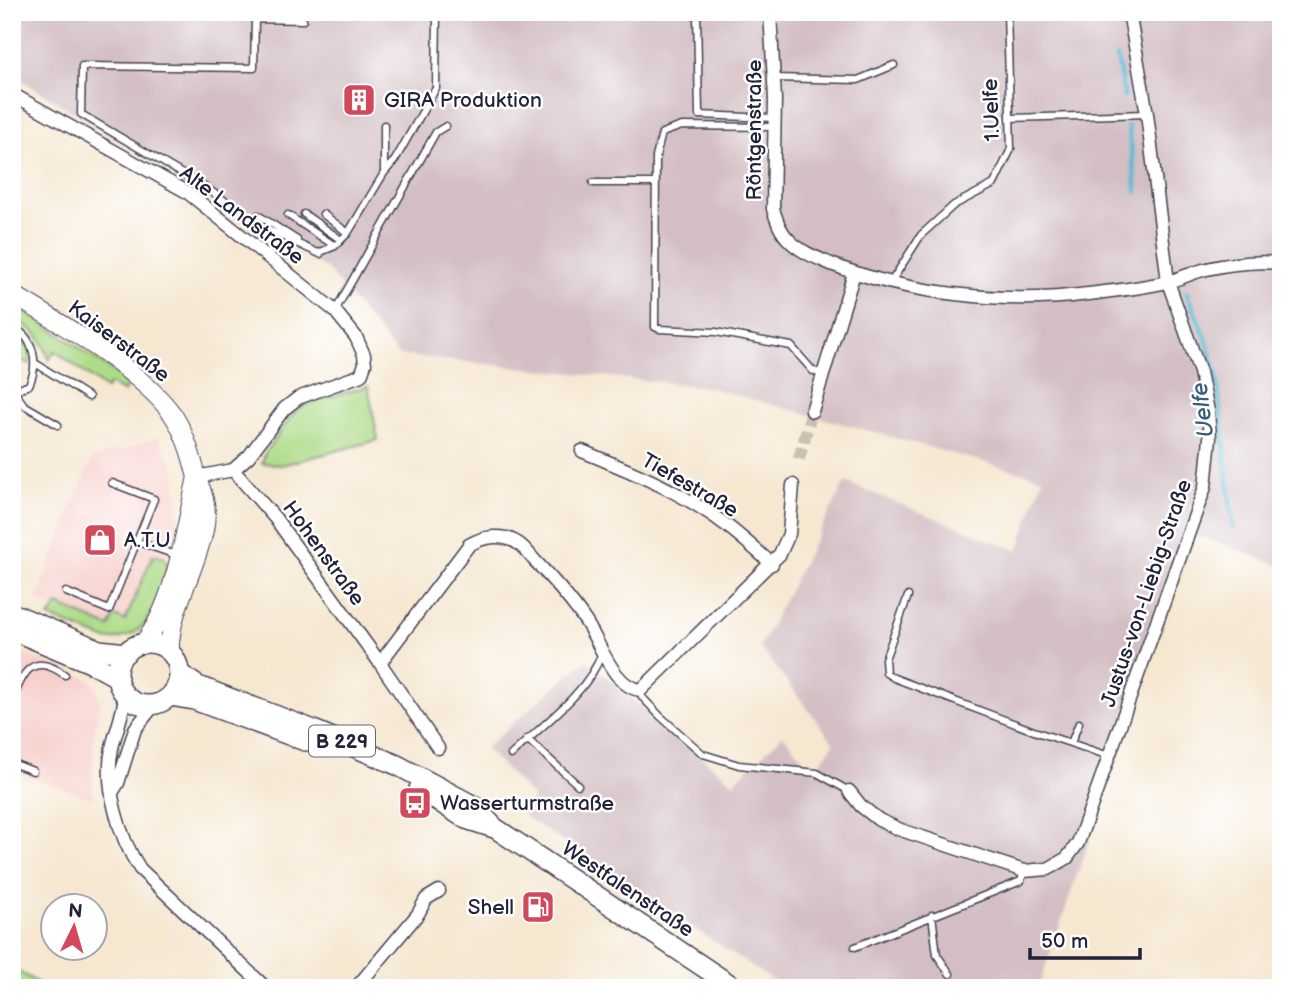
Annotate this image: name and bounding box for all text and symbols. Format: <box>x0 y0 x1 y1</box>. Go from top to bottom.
street label: Röntgenstraße <box>742 60 767 200</box>
street label: 1.Uelfe <box>978 78 1005 142</box>
building icon: GIRA Produktion <box>340 81 378 119</box>
place label: GIRA Produktion <box>384 88 542 113</box>
street label: Alte Landstraße <box>175 161 309 270</box>
street label: Kaiserstraße <box>63 295 174 388</box>
water label: Uelfe <box>1186 381 1220 439</box>
street label: Tiefestraße <box>637 448 742 523</box>
street label: Justus-von-Liebig-Straße <box>1096 476 1197 710</box>
street label: Hohenstraße <box>277 496 370 610</box>
shop icon: A.T.U <box>81 521 119 559</box>
place label: A.T.U <box>124 528 171 553</box>
road number: B 229 <box>309 726 375 756</box>
bus stop icon: Wasserturmstraße <box>396 784 434 822</box>
place label: Wasserturmstraße <box>440 791 614 816</box>
street label: Westfalenstraße <box>557 836 698 943</box>
fuel station icon: Shell <box>519 888 557 926</box>
north arrow <box>38 892 108 962</box>
place label: Shell <box>468 895 514 920</box>
text: N <box>67 899 83 924</box>
scale bar <box>1030 916 1141 960</box>
text: 50 m <box>1041 929 1088 954</box>

